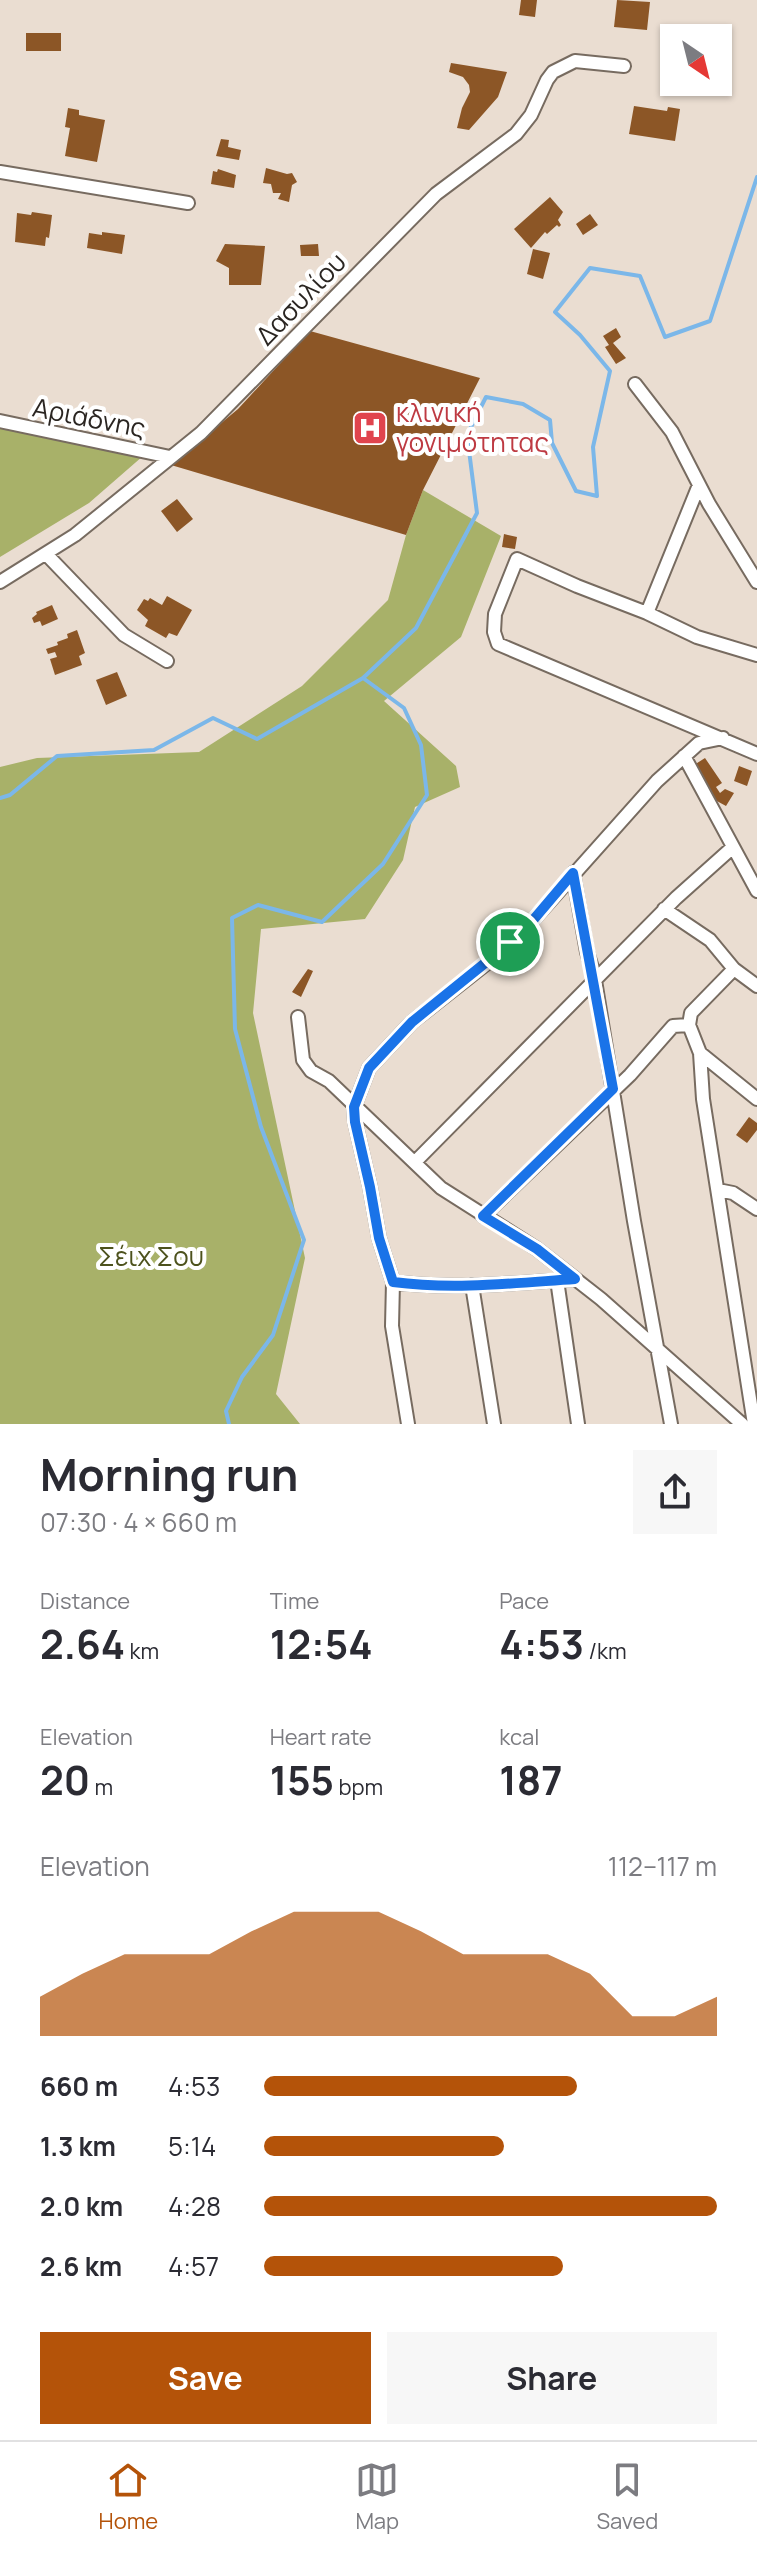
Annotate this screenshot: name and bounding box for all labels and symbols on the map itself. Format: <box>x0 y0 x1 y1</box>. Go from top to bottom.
north arrow <box>660 24 732 96</box>
street label: Δασυλίου <box>247 244 353 352</box>
street label: Αριάδνης <box>30 388 149 446</box>
place label: κλινική γονιμότητας <box>396 394 549 460</box>
hospital icon: κλινική γονιμότητας <box>351 409 389 447</box>
pin <box>476 908 544 976</box>
park label: Σέιχ Σου <box>98 1238 204 1274</box>

